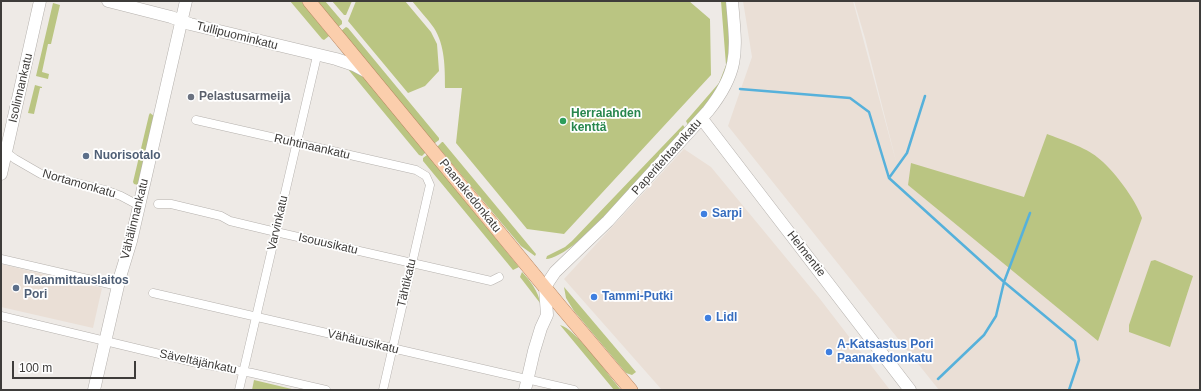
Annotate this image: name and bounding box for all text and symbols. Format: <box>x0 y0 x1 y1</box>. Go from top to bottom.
street label: Tullipuominkatu <box>195 19 279 53</box>
street label: Isolinnankatu <box>6 52 36 124</box>
place label: Pelastusarmeija <box>199 90 290 104</box>
marker: Pelastusarmeija <box>186 92 196 102</box>
place label: Herralahden kenttä <box>571 107 641 135</box>
marker: Herralahden kenttä <box>558 116 568 126</box>
street label: Paperitehtaankatu <box>629 116 705 198</box>
street label: Ruhtinaankatu <box>273 131 351 163</box>
place label: Nuorisotalo <box>94 149 161 163</box>
marker: Nuorisotalo <box>81 151 91 161</box>
street label: Paanakedonkatu <box>436 156 504 236</box>
street label: Nortamonkatu <box>41 167 117 201</box>
street label: Vähälinnankatu <box>118 177 152 261</box>
street label: Varvinkatu <box>265 194 291 252</box>
place label: Sarpi <box>712 207 742 221</box>
marker: Sarpi <box>699 209 709 219</box>
street label: Helmentie <box>784 228 828 280</box>
street label: Isouusikatu <box>297 230 359 258</box>
street label: Tähtikatu <box>394 257 420 309</box>
place label: Maanmittauslaitos Pori <box>24 274 129 302</box>
marker: Maanmittauslaitos Pori <box>11 283 21 293</box>
place label: Tammi-Putki <box>602 290 673 304</box>
marker: Tammi-Putki <box>589 292 599 302</box>
place label: Lidl <box>716 311 737 325</box>
marker: Lidl <box>703 313 713 323</box>
street label: Vähäuusikatu <box>326 327 400 357</box>
place label: A-Katsastus Pori Paanakedonkatu <box>837 338 934 366</box>
street label: Säveltäjänkatu <box>158 347 238 377</box>
marker: A-Katsastus Pori Paanakedonkatu <box>824 347 834 357</box>
scale bar <box>14 353 138 379</box>
text: 100 m <box>19 361 52 375</box>

